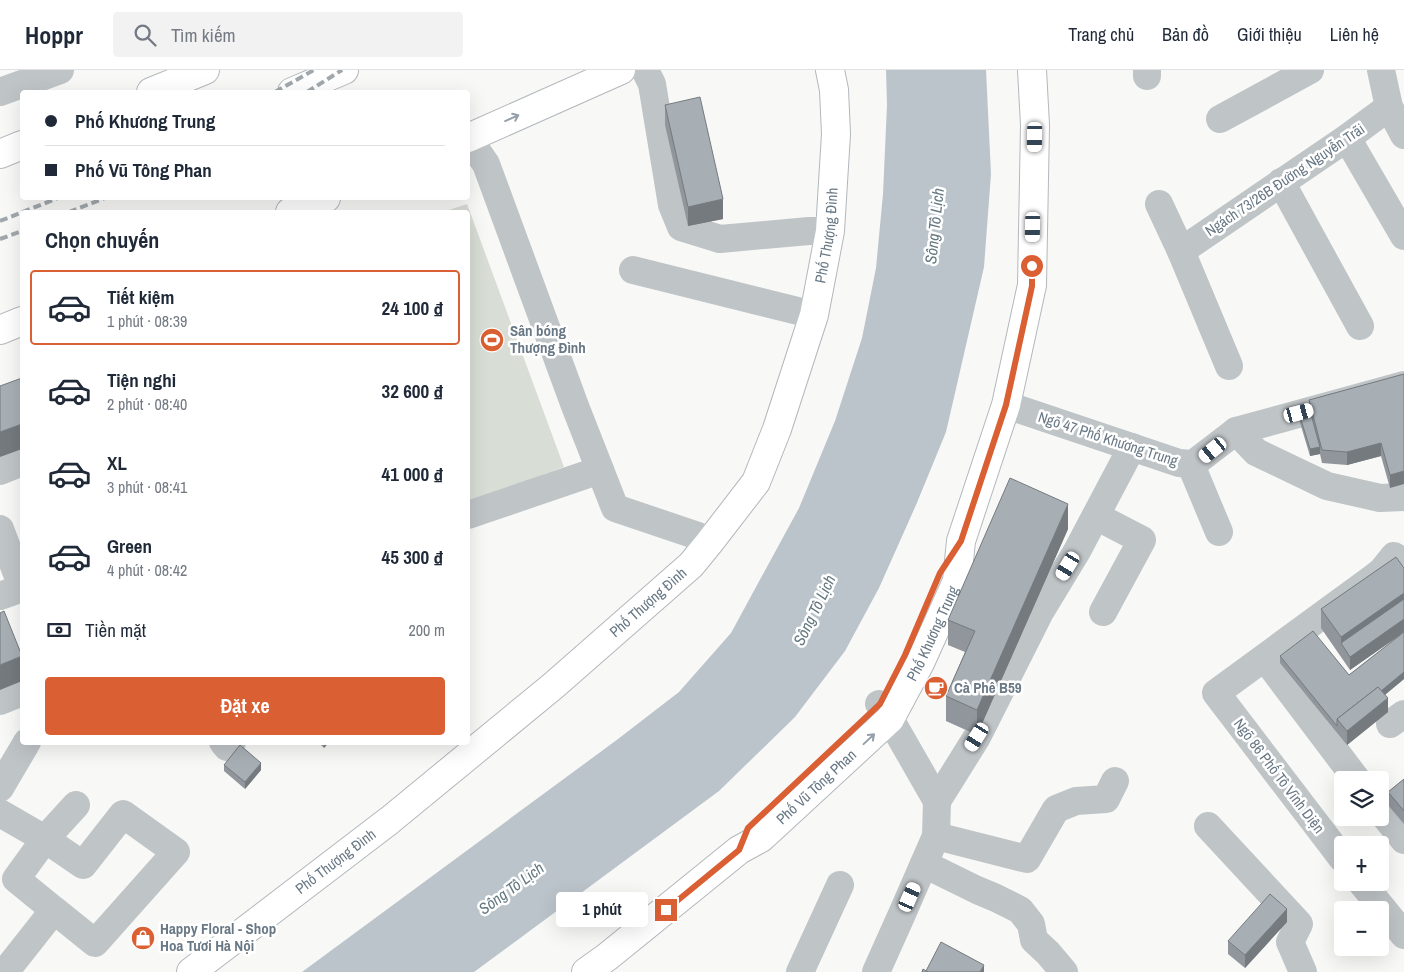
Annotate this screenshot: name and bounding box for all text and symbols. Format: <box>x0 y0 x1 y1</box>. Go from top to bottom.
search box <box>113 12 463 57</box>
text: Hoppr <box>25 19 83 51</box>
icon: search <box>131 21 159 49</box>
text: Tìm kiếm <box>171 22 236 48</box>
text: Trang chủ <box>1068 22 1134 47</box>
text: Bản đồ <box>1162 22 1209 47</box>
text: Giới thiệu <box>1237 22 1302 47</box>
text: Liên hệ <box>1330 22 1379 47</box>
text: Phố Khương Trung <box>75 108 215 134</box>
one-way arrow <box>504 113 519 123</box>
street label: Ngách 73/26B Đường Nguyễn Trãi <box>1201 118 1369 241</box>
car <box>1027 122 1042 152</box>
text: Phố Vũ Tông Phan <box>75 157 212 183</box>
street label: Phố Thượng Đình <box>809 187 843 285</box>
water label: Sông Tô Lịch <box>919 187 949 265</box>
car <box>1025 212 1040 242</box>
text: Chọn chuyến <box>45 225 159 255</box>
route start <box>1021 255 1043 277</box>
text: Tiết kiệm <box>107 284 174 310</box>
icon: car <box>47 285 92 330</box>
text: 24 100 ₫ <box>381 295 443 321</box>
text: 1 phút · 08:39 <box>107 310 187 332</box>
place label: Sân bóng Thượng Đình <box>510 320 586 358</box>
sports icon: Sân bóng Thượng Đình <box>479 327 505 353</box>
text: Tiện nghi <box>107 367 176 393</box>
icon: car <box>47 368 92 413</box>
text: 32 600 ₫ <box>381 378 443 404</box>
text: 2 phút · 08:40 <box>107 393 187 415</box>
car <box>1282 402 1315 424</box>
street label: Ngõ 47 Phố Khương Trung <box>1036 406 1181 471</box>
car <box>1196 435 1229 465</box>
text: XL <box>107 450 127 476</box>
icon: car <box>47 451 92 496</box>
text: 41 000 ₫ <box>381 461 443 487</box>
text: 3 phút · 08:41 <box>107 476 187 498</box>
text: Green <box>107 533 152 559</box>
icon: car <box>47 534 92 579</box>
text: 45 300 ₫ <box>381 544 443 570</box>
car <box>1053 549 1082 583</box>
text: 4 phút · 08:42 <box>107 559 187 581</box>
street label: Phố Thượng Đình <box>605 563 691 642</box>
water label: Sông Tô Lịch <box>787 571 841 649</box>
street label: Phố Khương Trung <box>901 582 964 685</box>
icon: cash <box>45 616 73 644</box>
text: Tiền mặt <box>85 617 146 643</box>
text: 200 m <box>409 619 445 641</box>
cafe icon: Cà Phê B59 <box>923 675 949 701</box>
button: Đặt xe <box>45 677 445 735</box>
place label: Cà Phê B59 <box>954 677 1022 698</box>
street label: Ngõ 86 Phố Tô Vĩnh Diện <box>1229 714 1330 838</box>
car <box>962 720 991 754</box>
one-way arrow <box>862 733 875 745</box>
street label: Phố Vũ Tông Phan <box>771 744 861 829</box>
map controls <box>1334 771 1389 956</box>
button: layers <box>1334 771 1389 826</box>
street label: Phố Thượng Đình <box>291 824 380 899</box>
button: + <box>1334 836 1389 891</box>
water label: Sông Tô Lịch <box>474 857 548 919</box>
car <box>897 880 922 914</box>
callout: 1 phút <box>556 892 648 928</box>
text: 1 phút <box>582 898 622 920</box>
route end <box>655 899 677 921</box>
button: − <box>1334 901 1389 956</box>
place label: Happy Floral - Shop Hoa Tươi Hà Nội <box>160 918 276 956</box>
shop icon: Happy Floral - Shop Hoa Tươi Hà Nội <box>130 925 156 951</box>

